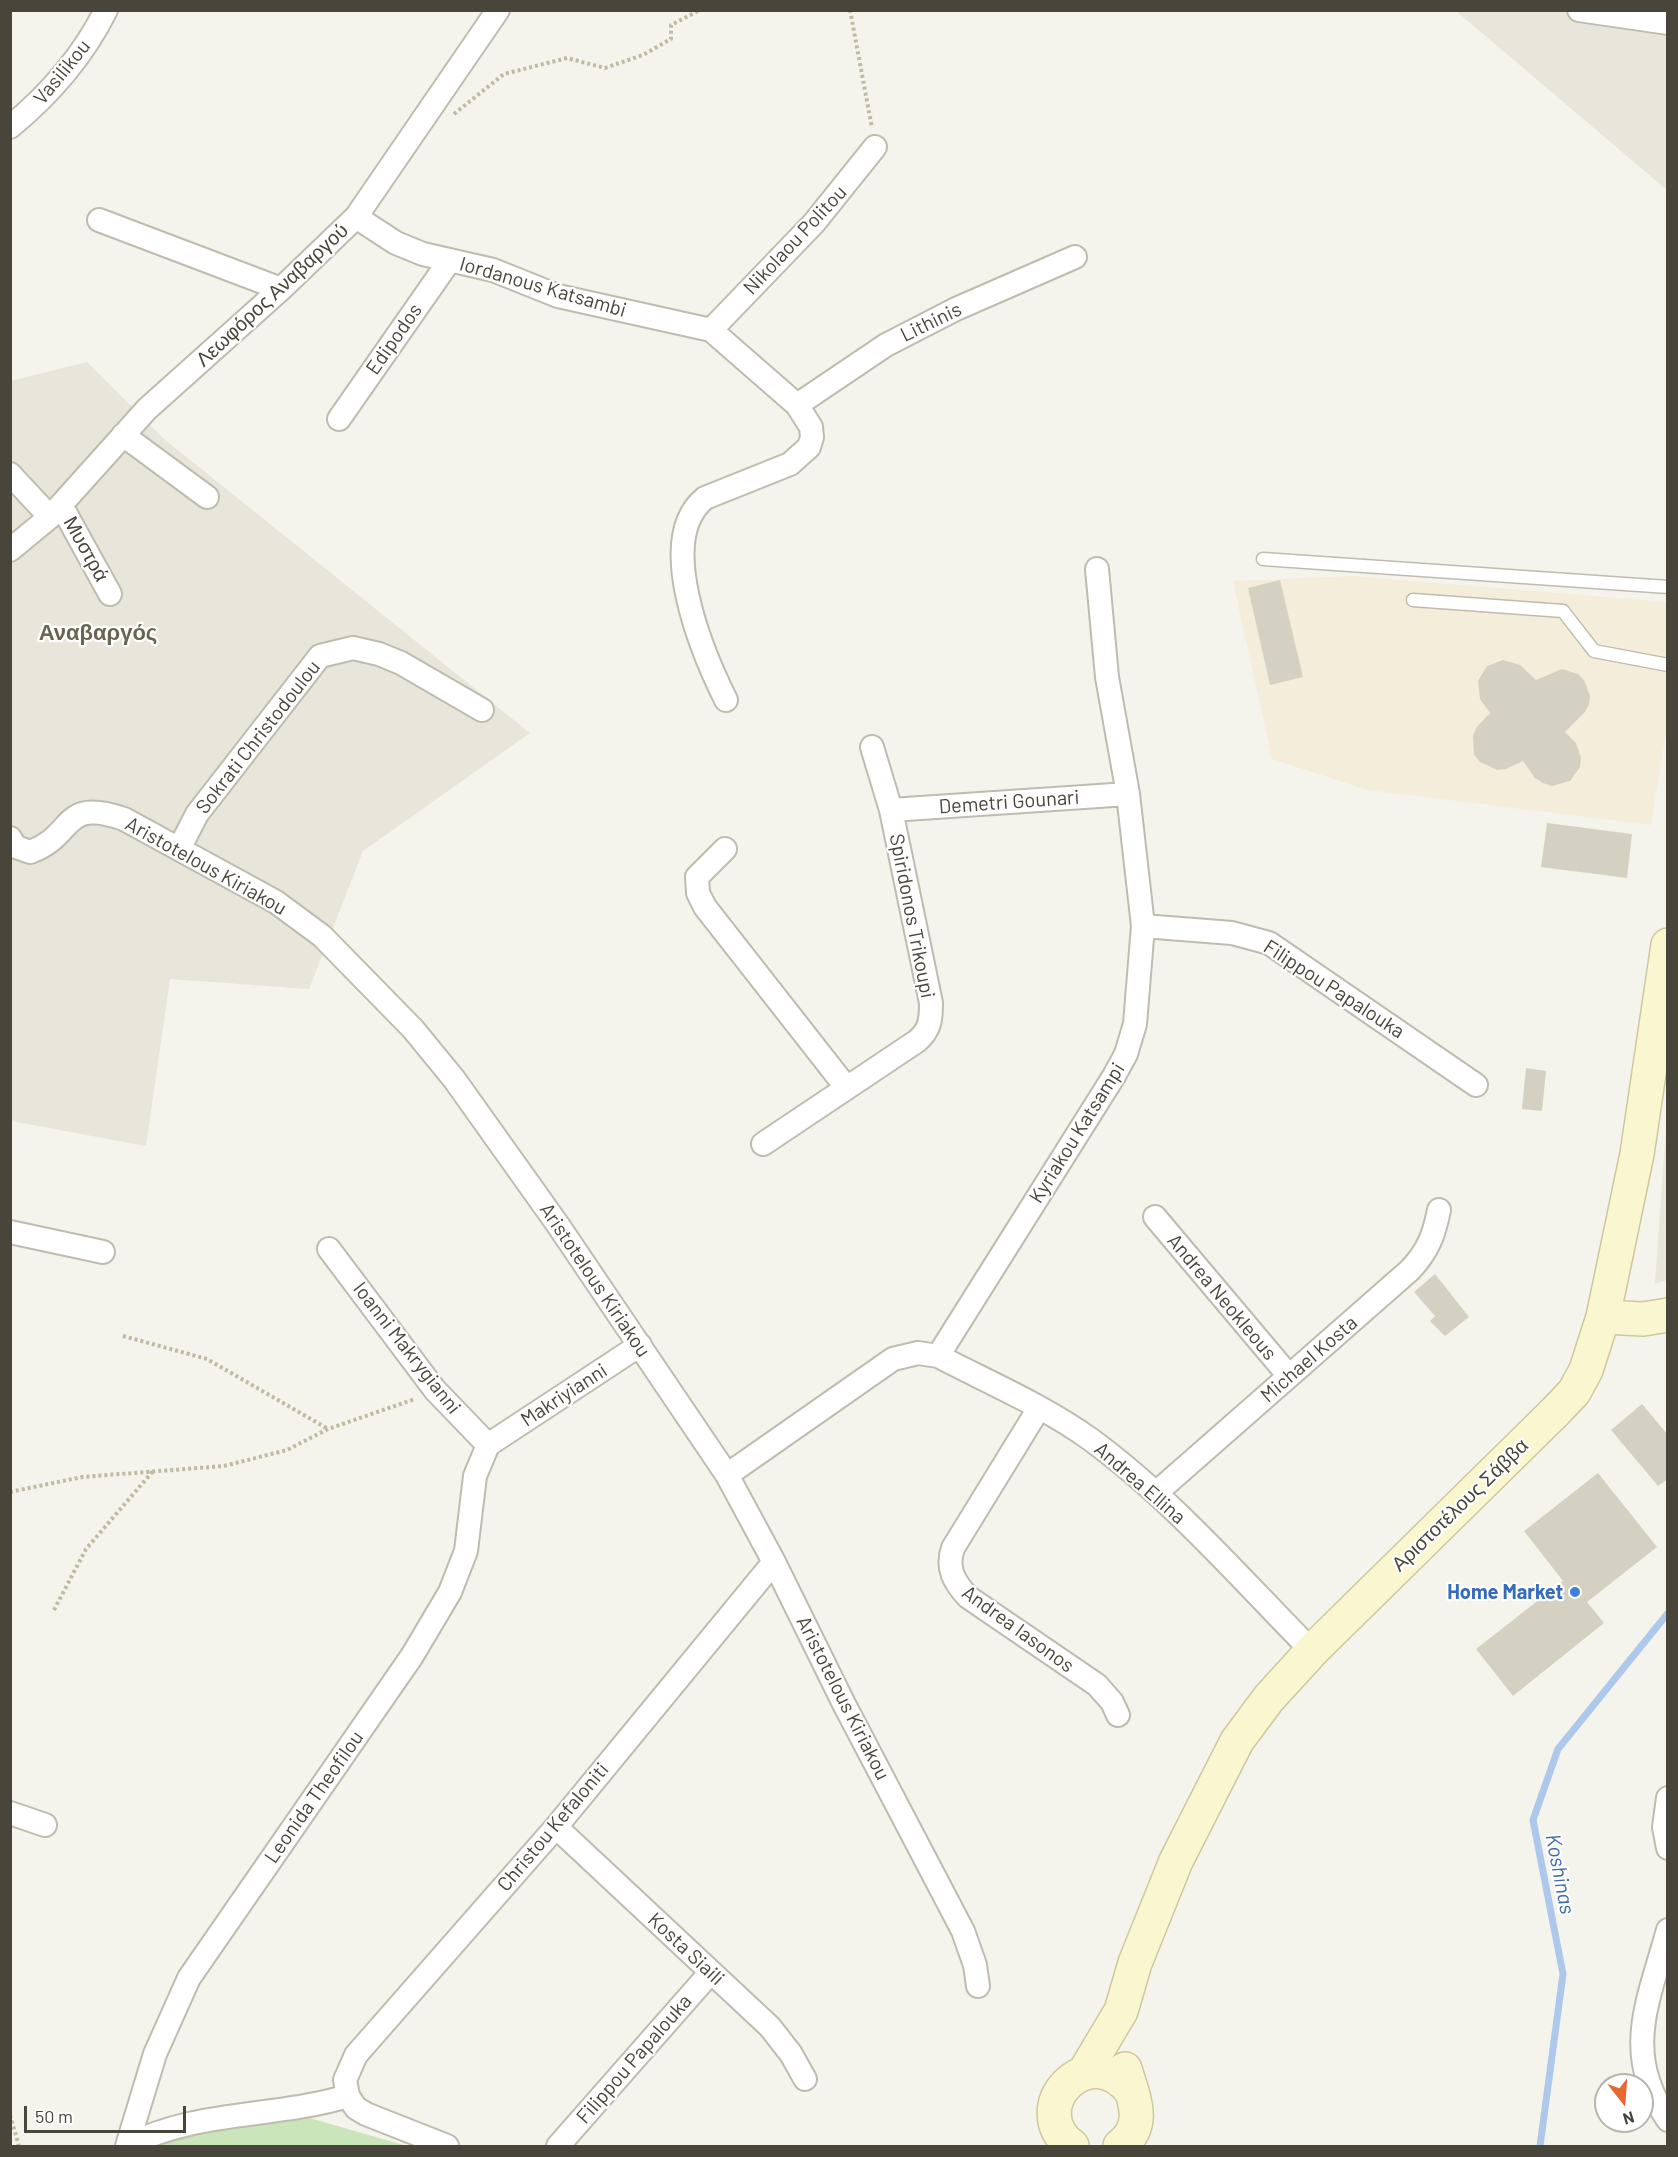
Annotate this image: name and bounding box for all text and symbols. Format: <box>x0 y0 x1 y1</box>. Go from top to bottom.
street label: Vasilikou <box>29 35 95 109</box>
street label: Nikolaou Politou <box>738 181 852 299</box>
street label: Λεωφόρος Αναβαργού <box>191 218 353 372</box>
street label: Iordanous Katsambi <box>457 252 629 322</box>
street label: Lithinis <box>896 297 966 347</box>
street label: Edipodos <box>361 299 427 379</box>
street label: Μυστρά <box>58 512 114 586</box>
district label: Αναβαργός <box>39 620 157 646</box>
street label: Sokrati Christodoulou <box>191 656 325 818</box>
street label: Demetri Gounari <box>938 785 1080 819</box>
street label: Aristotelous Kiriakou <box>121 812 291 920</box>
street label: Spiridonos Trikoupi <box>884 832 940 1000</box>
street label: Filippou Papalouka <box>1259 934 1409 1044</box>
street label: Kyriakou Katsampi <box>1024 1058 1130 1208</box>
street label: Aristotelous Kiriakou <box>535 1198 655 1362</box>
street label: Andrea Neokleous <box>1162 1229 1282 1365</box>
street label: Ioanni Makrygianni <box>348 1277 466 1419</box>
street label: Michael Kosta <box>1256 1311 1362 1407</box>
street label: Makriyianni <box>516 1358 612 1432</box>
street label: Αριστοτέλους Σάββα <box>1387 1434 1533 1576</box>
street label: Andrea Ellina <box>1089 1437 1191 1529</box>
street label: Andrea Iasonos <box>957 1580 1079 1678</box>
place label: Home Market <box>1447 1580 1563 1604</box>
marker: Home Market <box>1568 1585 1582 1599</box>
street label: Aristotelous Kiriakou <box>791 1612 895 1784</box>
street label: Leonida Theofilou <box>259 1726 369 1868</box>
street label: Christou Kefaloniti <box>492 1758 614 1896</box>
water label: Koshinas <box>1540 1832 1580 1916</box>
street label: Kosta Siaili <box>643 1908 729 1990</box>
street label: Filippou Papalouka <box>571 1990 697 2128</box>
north arrow <box>1594 2073 1654 2133</box>
scale bar <box>27 2094 189 2132</box>
text: 50 m <box>35 2105 73 2127</box>
text: N <box>1621 2108 1637 2129</box>

